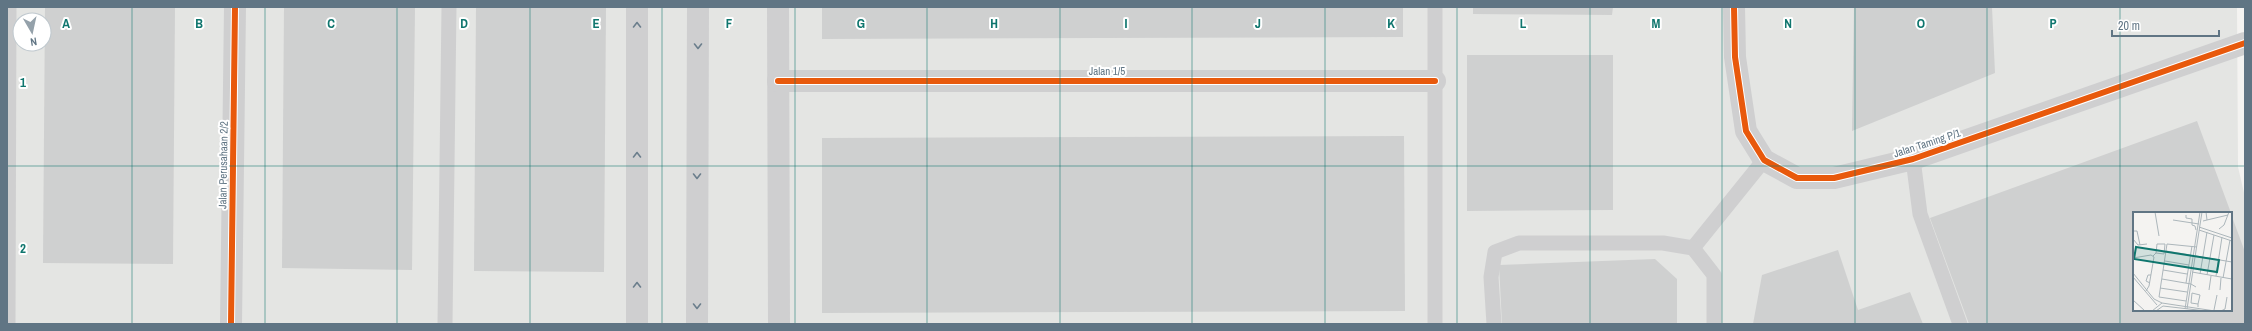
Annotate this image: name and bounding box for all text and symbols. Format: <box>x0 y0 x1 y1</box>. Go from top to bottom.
north arrow <box>12 12 52 52</box>
scale bar <box>2112 12 2219 38</box>
text: A <box>62 15 70 32</box>
text: B <box>195 15 203 32</box>
text: C <box>327 15 335 32</box>
text: D <box>460 15 468 32</box>
text: E <box>592 15 600 32</box>
text: F <box>726 15 733 32</box>
text: G <box>857 15 865 32</box>
text: H <box>990 15 998 32</box>
text: I <box>1125 15 1128 32</box>
text: J <box>1255 15 1261 32</box>
text: K <box>1387 15 1395 32</box>
text: L <box>1520 15 1527 32</box>
text: M <box>1652 15 1661 32</box>
text: N <box>1784 15 1792 32</box>
text: O <box>1917 15 1925 32</box>
text: P <box>2049 15 2057 32</box>
text: 20 m <box>2118 18 2140 34</box>
one-way arrow <box>633 22 641 28</box>
text: N <box>29 34 38 49</box>
one-way arrow <box>694 43 702 49</box>
street label: Jalan 1/5 <box>1089 64 1125 78</box>
text: 1 <box>20 74 26 91</box>
street label: Jalan Perusahaan 2/2 <box>215 121 231 209</box>
street label: Jalan Taming P/1 <box>1892 126 1962 160</box>
one-way arrow <box>633 152 641 158</box>
one-way arrow <box>693 173 701 179</box>
inset map <box>2133 212 2232 311</box>
text: 2 <box>20 240 26 257</box>
one-way arrow <box>633 282 641 288</box>
one-way arrow <box>693 303 701 309</box>

